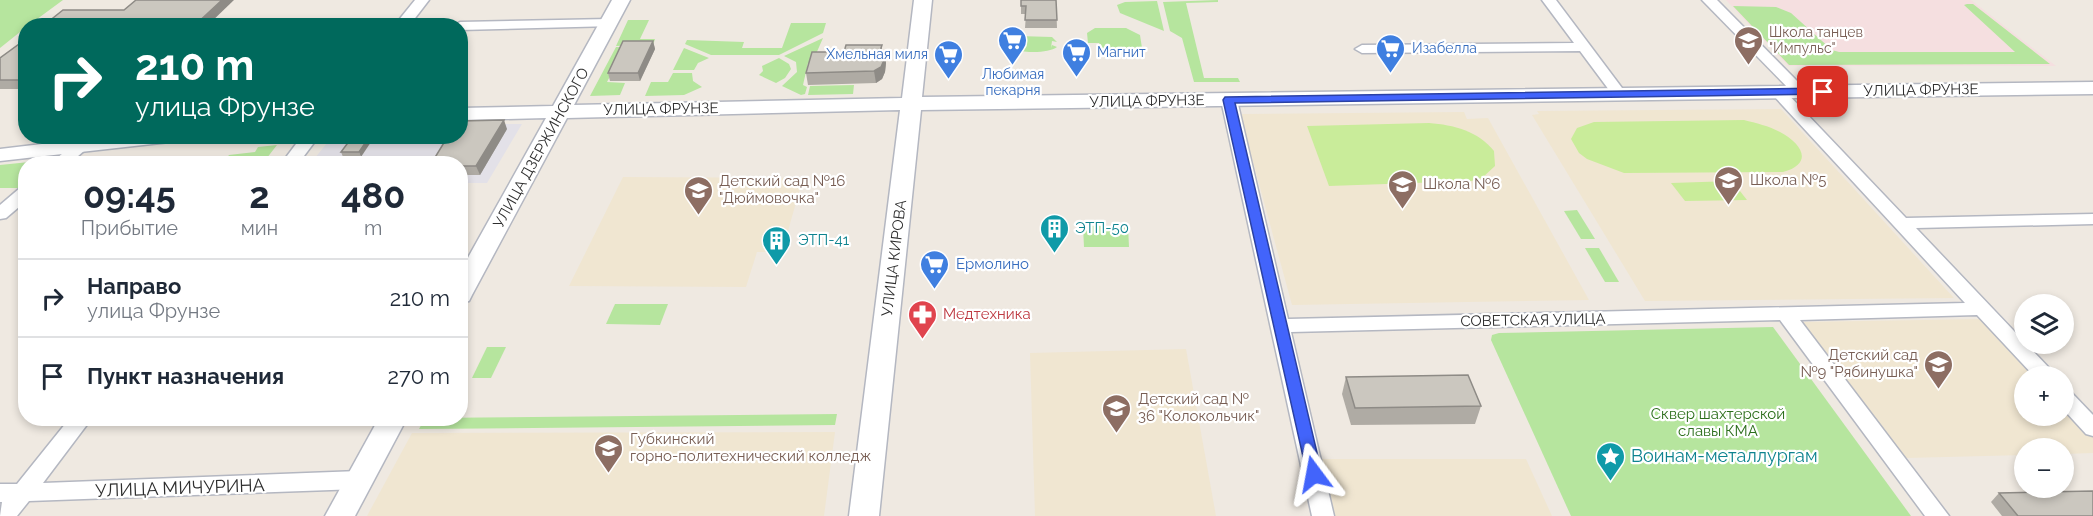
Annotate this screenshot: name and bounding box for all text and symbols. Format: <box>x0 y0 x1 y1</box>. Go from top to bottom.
supermarket icon: Любимая пекарня <box>997 24 1029 66</box>
school or university icon: Школа танцев "Импульс" <box>1732 24 1764 66</box>
place label: Школа танцев "Импульс" <box>1769 24 1863 56</box>
supermarket icon: Изабелла <box>1375 32 1407 74</box>
supermarket icon: Магнит <box>1060 36 1092 78</box>
supermarket icon: Хмельная миля <box>933 38 965 80</box>
place label: Изабелла <box>1412 40 1477 56</box>
text: 210 m <box>135 41 254 90</box>
icon: right <box>36 42 114 120</box>
place label: Магнит <box>1097 44 1146 60</box>
place label: Хмельная миля <box>826 46 928 62</box>
street label: УЛИЦА ДЗЕРЖИНСКОГО <box>489 65 593 231</box>
place label: Любимая пекарня <box>982 66 1044 98</box>
pin <box>1797 66 1848 117</box>
icon: arrive <box>1806 75 1839 108</box>
street label: УЛИЦА ФРУНЗЕ <box>1863 80 1979 100</box>
text: улица Фрунзе <box>135 91 315 122</box>
street label: УЛИЦА ФРУНЗЕ <box>1089 91 1205 111</box>
street label: УЛИЦА ФРУНЗЕ <box>603 99 719 119</box>
school or university icon: Школа №5 <box>1713 164 1745 206</box>
school or university icon: Школа №6 <box>1386 168 1418 210</box>
place label: Школа №5 <box>1750 171 1826 189</box>
place label: Детский сад №16 "Дюймовочка" <box>719 172 845 207</box>
text: 09:45 <box>83 174 176 216</box>
text: 2 <box>249 174 270 216</box>
text: 480 <box>341 174 405 216</box>
school or university icon: Детский сад №16 "Дюймовочка" <box>682 174 714 216</box>
place label: Школа №6 <box>1423 175 1500 193</box>
street label: УЛИЦА КИРОВА <box>878 199 910 317</box>
building icon: ЭТП-50 <box>1038 212 1070 254</box>
text: Прибытие <box>81 216 178 240</box>
text: мин <box>241 216 278 240</box>
text: m <box>364 216 382 240</box>
place label: ЭТП-50 <box>1075 219 1129 237</box>
building icon: ЭТП-41 <box>761 224 793 266</box>
place label: ЭТП-41 <box>798 231 850 249</box>
supermarket icon: Ермолино <box>919 248 951 290</box>
place label: Ермолино <box>956 255 1029 273</box>
text: Направо <box>87 273 181 299</box>
icon: right <box>36 282 69 315</box>
text: 210 m <box>390 285 450 311</box>
map controls <box>2014 294 2074 498</box>
button: layers <box>2014 294 2074 354</box>
pharmacy icon: Медтехника <box>906 298 938 340</box>
text: улица Фрунзе <box>87 299 220 323</box>
place label: Медтехника <box>943 305 1031 323</box>
street label: СОВЕТСКАЯ УЛИЦА <box>1460 310 1606 330</box>
place label: Детский сад №9 "Рябинушка" <box>1800 346 1918 381</box>
school or university icon: Детский сад №9 "Рябинушка" <box>1923 348 1955 390</box>
icon: arrive <box>36 360 69 393</box>
text: Пункт назначения <box>87 363 284 389</box>
text: 270 m <box>388 363 450 389</box>
button: + <box>2014 366 2074 426</box>
place label: Детский сад № 36 "Колокольчик" <box>1138 390 1259 425</box>
school or university icon: Детский сад № 36 "Колокольчик" <box>1101 392 1133 434</box>
park label: Сквер шахтерской славы КМА <box>1651 405 1785 440</box>
place label: Губкинский горно-политехнический колледж <box>630 430 871 465</box>
school or university icon: Губкинский горно-политехнический колледж <box>593 432 625 474</box>
button: − <box>2014 438 2074 498</box>
place icon: Воинам-металлургам <box>1594 440 1626 482</box>
position arrow <box>1282 442 1346 506</box>
place label: Воинам-металлургам <box>1631 445 1818 466</box>
street label: УЛИЦА МИЧУРИНА <box>95 474 265 501</box>

